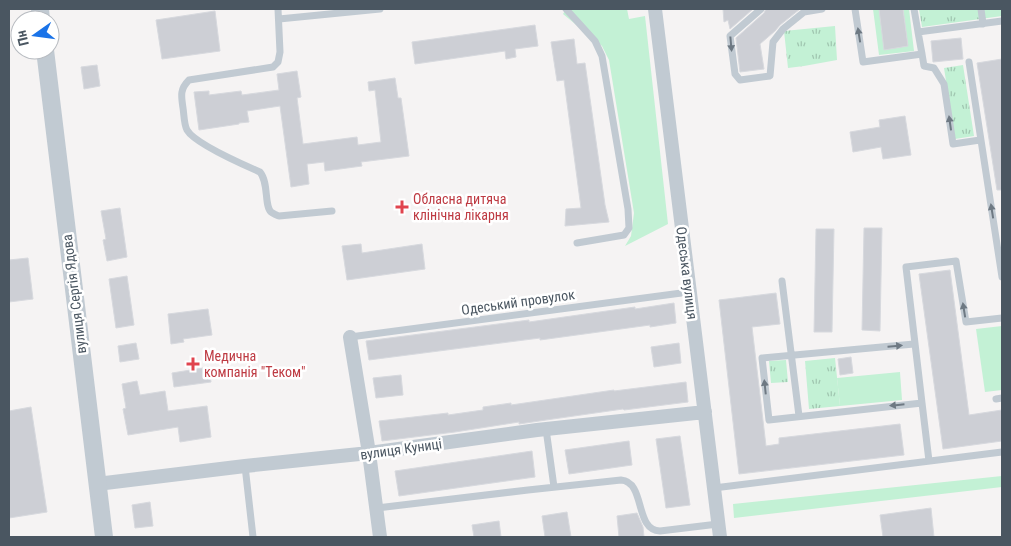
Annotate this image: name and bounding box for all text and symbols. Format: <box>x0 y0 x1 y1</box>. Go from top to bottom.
north arrow <box>10 10 60 60</box>
one-way arrow <box>854 27 862 43</box>
text: Пн <box>13 29 32 48</box>
one-way arrow <box>728 36 736 52</box>
one-way arrow <box>946 115 954 131</box>
place label: Обласна дитяча клінічна лікарня <box>413 191 509 223</box>
marker: Обласна дитяча клінічна лікарня <box>395 200 409 214</box>
one-way arrow <box>987 203 995 219</box>
street label: Одеська вулиця <box>673 226 701 320</box>
street label: вулиця Сергія Ядова <box>59 233 89 355</box>
street label: Одеський провулок <box>460 286 576 318</box>
one-way arrow <box>959 301 967 317</box>
one-way arrow <box>887 342 903 350</box>
place label: Медична компанія "Теком" <box>204 348 306 380</box>
marker: Медична компанія "Теком" <box>186 357 200 371</box>
one-way arrow <box>761 379 769 395</box>
one-way arrow <box>889 402 905 410</box>
street label: вулиця Куниці <box>359 435 443 463</box>

